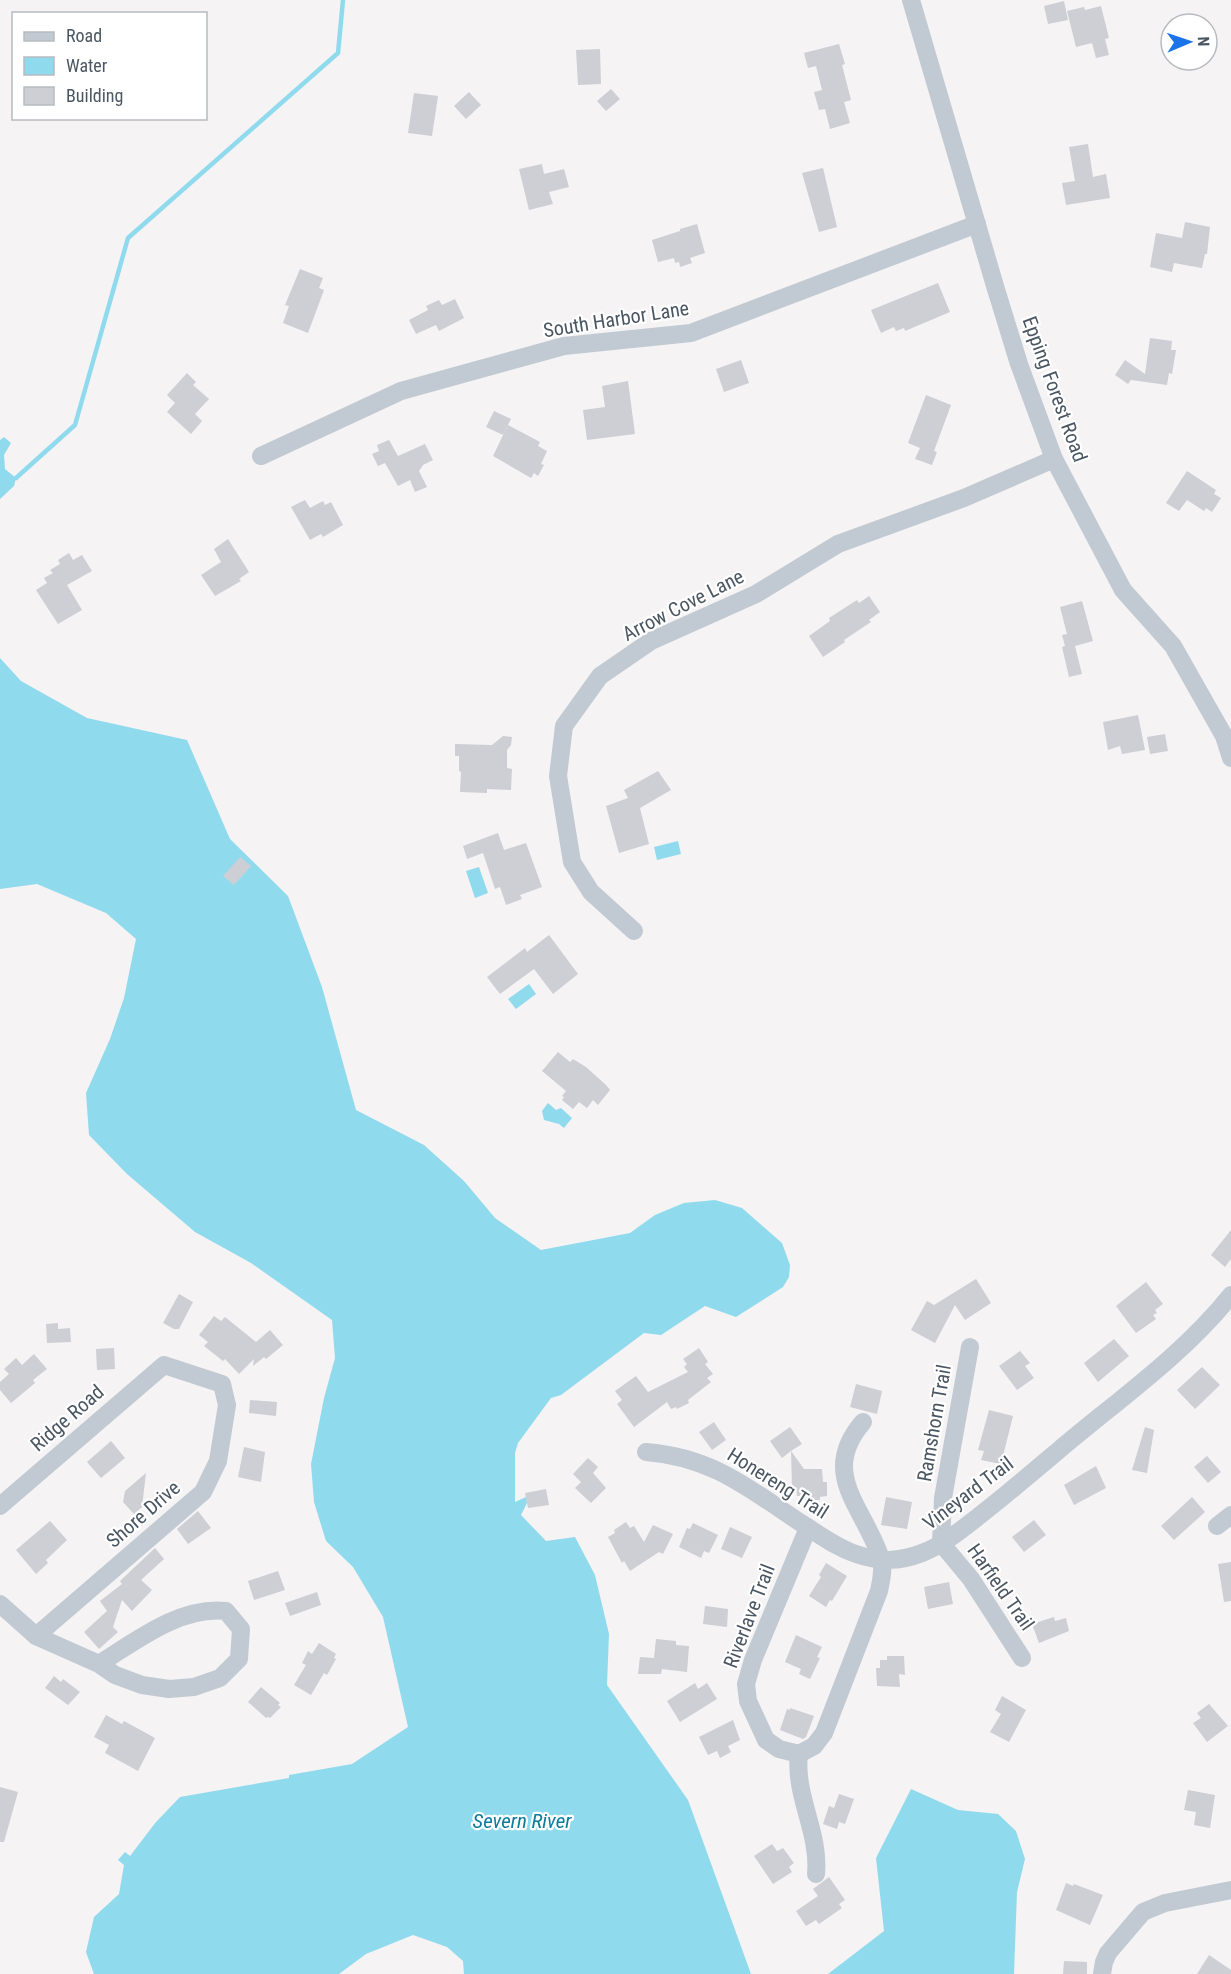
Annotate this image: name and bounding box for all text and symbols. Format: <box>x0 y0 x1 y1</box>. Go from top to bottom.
legend <box>12 12 207 120</box>
north arrow <box>1159 12 1219 72</box>
text: Road <box>66 25 102 46</box>
text: N <box>1194 36 1213 47</box>
text: Water <box>66 55 108 76</box>
text: Building <box>66 85 123 106</box>
street label: South Harbor Lane <box>541 296 691 342</box>
street label: Epping Forest Road <box>1018 313 1092 465</box>
street label: Arrow Cove Lane <box>618 564 748 646</box>
street label: Ramshorn Trail <box>912 1363 956 1483</box>
street label: Ridge Road <box>25 1380 109 1456</box>
street label: Honereng Trail <box>723 1442 833 1524</box>
street label: Vineyard Trail <box>918 1451 1018 1535</box>
street label: Shore Drive <box>101 1475 185 1553</box>
street label: Harfield Trail <box>962 1539 1040 1635</box>
street label: Riverlave Trail <box>718 1561 780 1671</box>
water label: Severn River <box>473 1809 572 1833</box>

